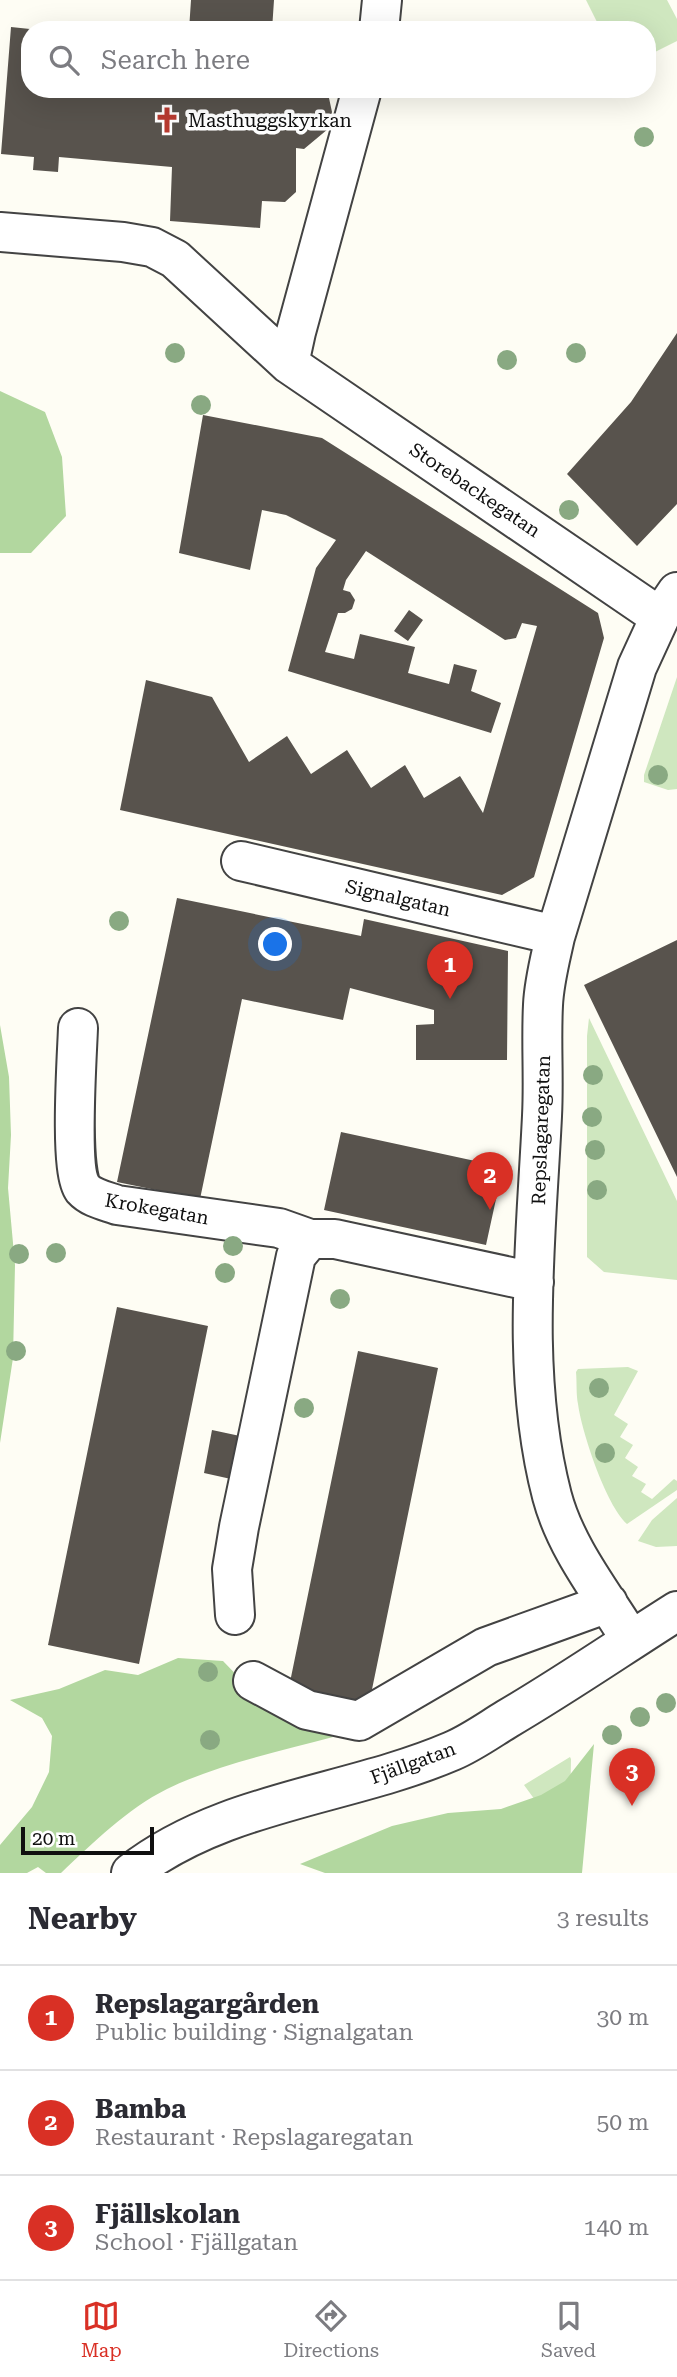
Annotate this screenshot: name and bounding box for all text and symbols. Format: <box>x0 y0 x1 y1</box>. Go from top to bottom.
search box <box>21 21 656 98</box>
icon: search <box>45 41 83 79</box>
text: Search here <box>101 45 250 75</box>
church icon: Masthuggskyrkan <box>152 105 182 135</box>
place label: Masthuggskyrkan <box>188 109 352 132</box>
street label: Storebackegatan <box>405 438 545 542</box>
street label: Signalgatan <box>343 875 453 921</box>
your location <box>258 927 292 961</box>
pin: 1 <box>427 941 473 999</box>
street label: Repslagaregatan <box>527 1055 555 1205</box>
pin: 2 <box>467 1152 513 1210</box>
street label: Krokegatan <box>103 1189 211 1229</box>
street label: Fjällgatan <box>367 1737 459 1789</box>
pin: 3 <box>609 1748 655 1806</box>
scale bar <box>21 1824 154 1856</box>
text: 20 m <box>32 1827 75 1850</box>
text: Nearby <box>28 1901 137 1936</box>
text: 3 results <box>557 1905 649 1932</box>
text: Repslagargården <box>95 1989 319 2019</box>
text: 1 <box>45 2004 57 2031</box>
text: 30 m <box>596 2004 649 2031</box>
text: Public building · Signalgatan <box>95 2019 413 2046</box>
text: Bamba <box>95 2094 186 2124</box>
text: 2 <box>45 2109 57 2136</box>
text: 50 m <box>596 2109 649 2136</box>
text: Restaurant · Repslagaregatan <box>95 2124 413 2151</box>
text: Fjällskolan <box>95 2199 240 2229</box>
text: 3 <box>45 2214 57 2241</box>
text: 140 m <box>584 2214 649 2241</box>
text: School · Fjällgatan <box>95 2229 298 2256</box>
tab: Map <box>81 2297 122 2362</box>
tab: Directions <box>283 2297 379 2362</box>
tab: Saved <box>541 2297 596 2362</box>

